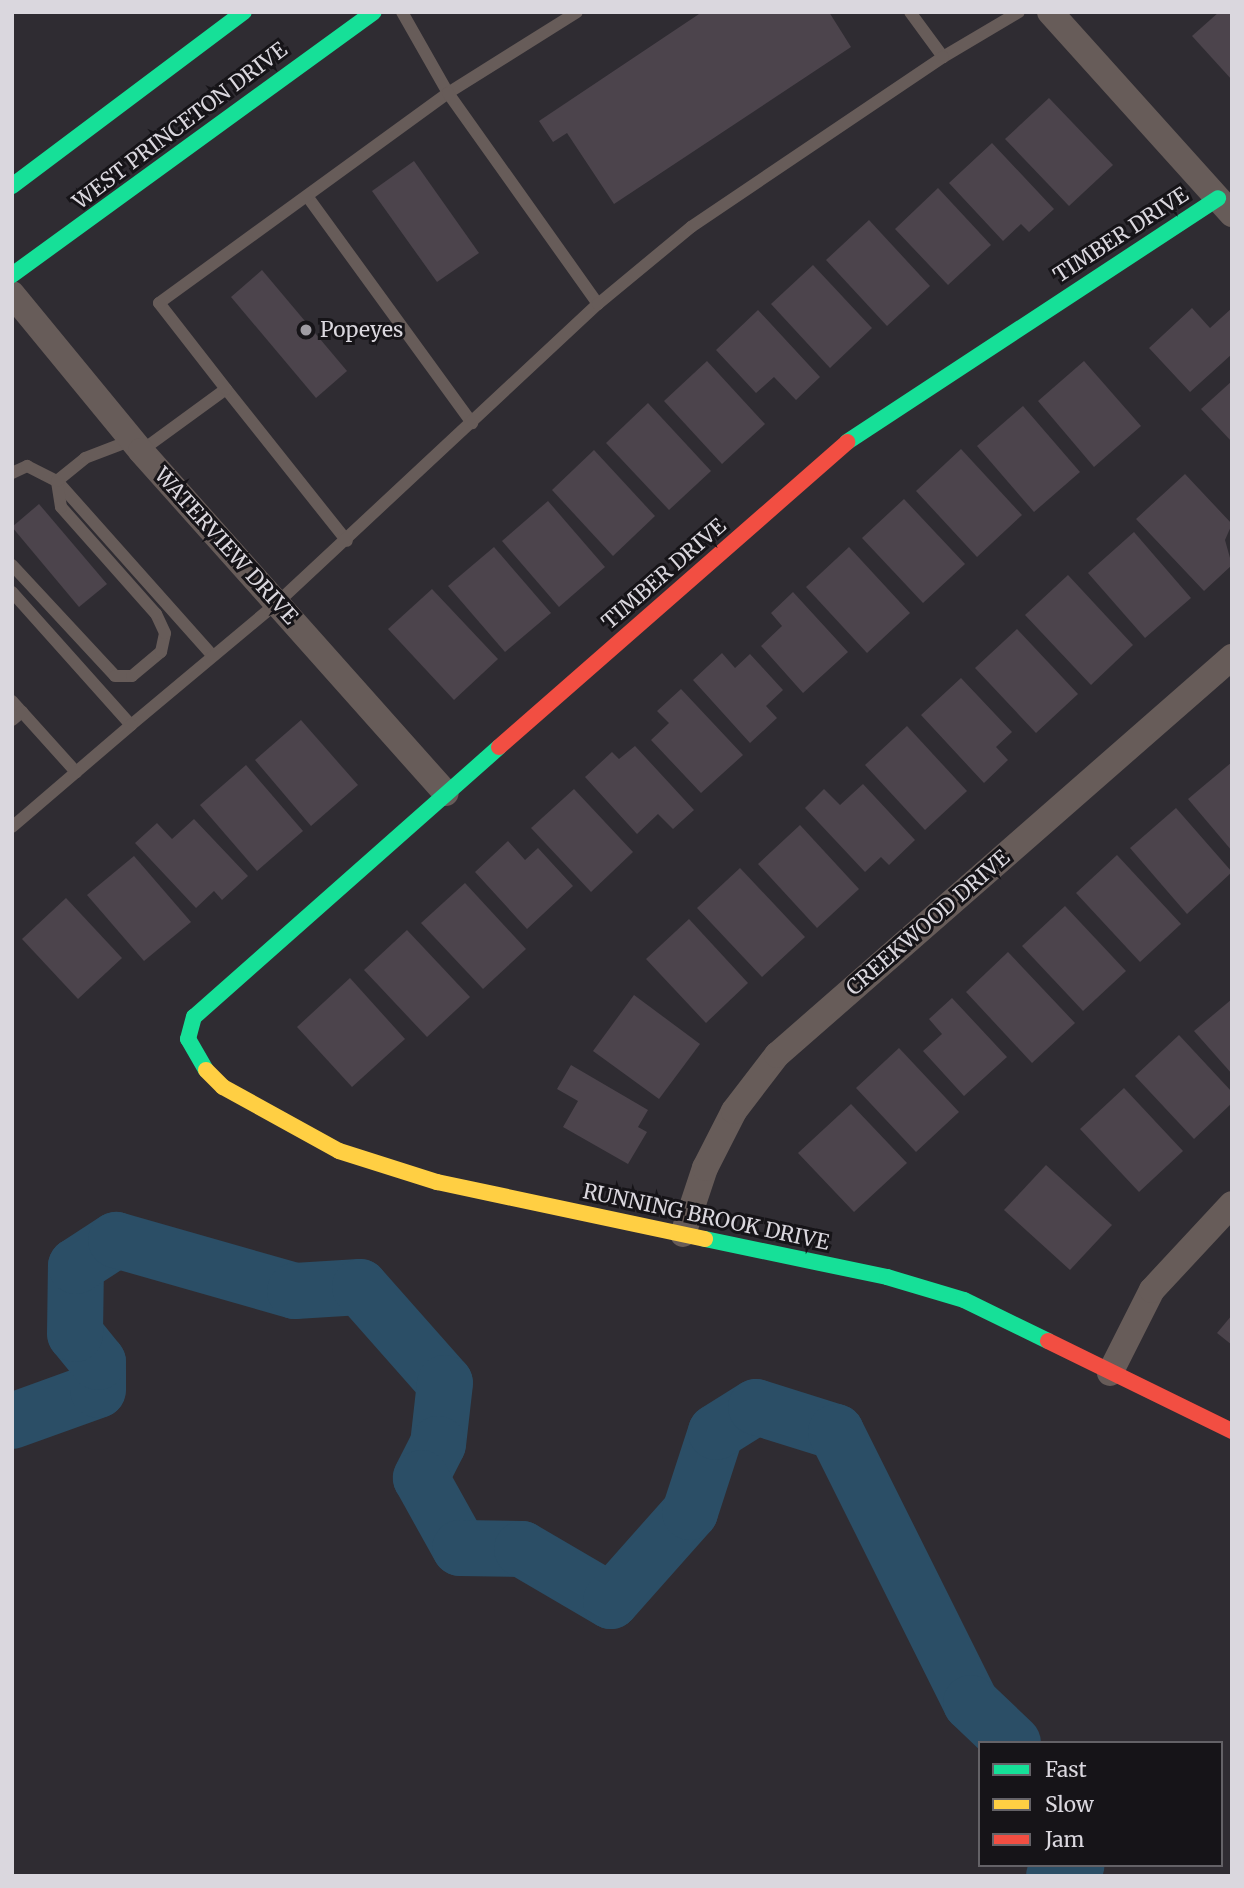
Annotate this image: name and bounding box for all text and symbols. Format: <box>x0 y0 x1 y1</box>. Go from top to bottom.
street label: WEST PRINCETON DRIVE <box>68 37 292 215</box>
street label: TIMBER DRIVE <box>1049 182 1193 288</box>
place label: Popeyes <box>320 317 403 343</box>
marker: Popeyes <box>298 322 314 338</box>
street label: WATERVIEW DRIVE <box>149 463 303 629</box>
street label: TIMBER DRIVE <box>597 513 731 635</box>
street label: CREEKWOOD DRIVE <box>841 845 1015 1001</box>
street label: RUNNING BROOK DRIVE <box>580 1179 832 1255</box>
legend <box>978 1741 1223 1867</box>
text: Fast <box>1045 1756 1087 1783</box>
text: Slow <box>1045 1791 1094 1818</box>
text: Jam <box>1045 1826 1084 1853</box>

